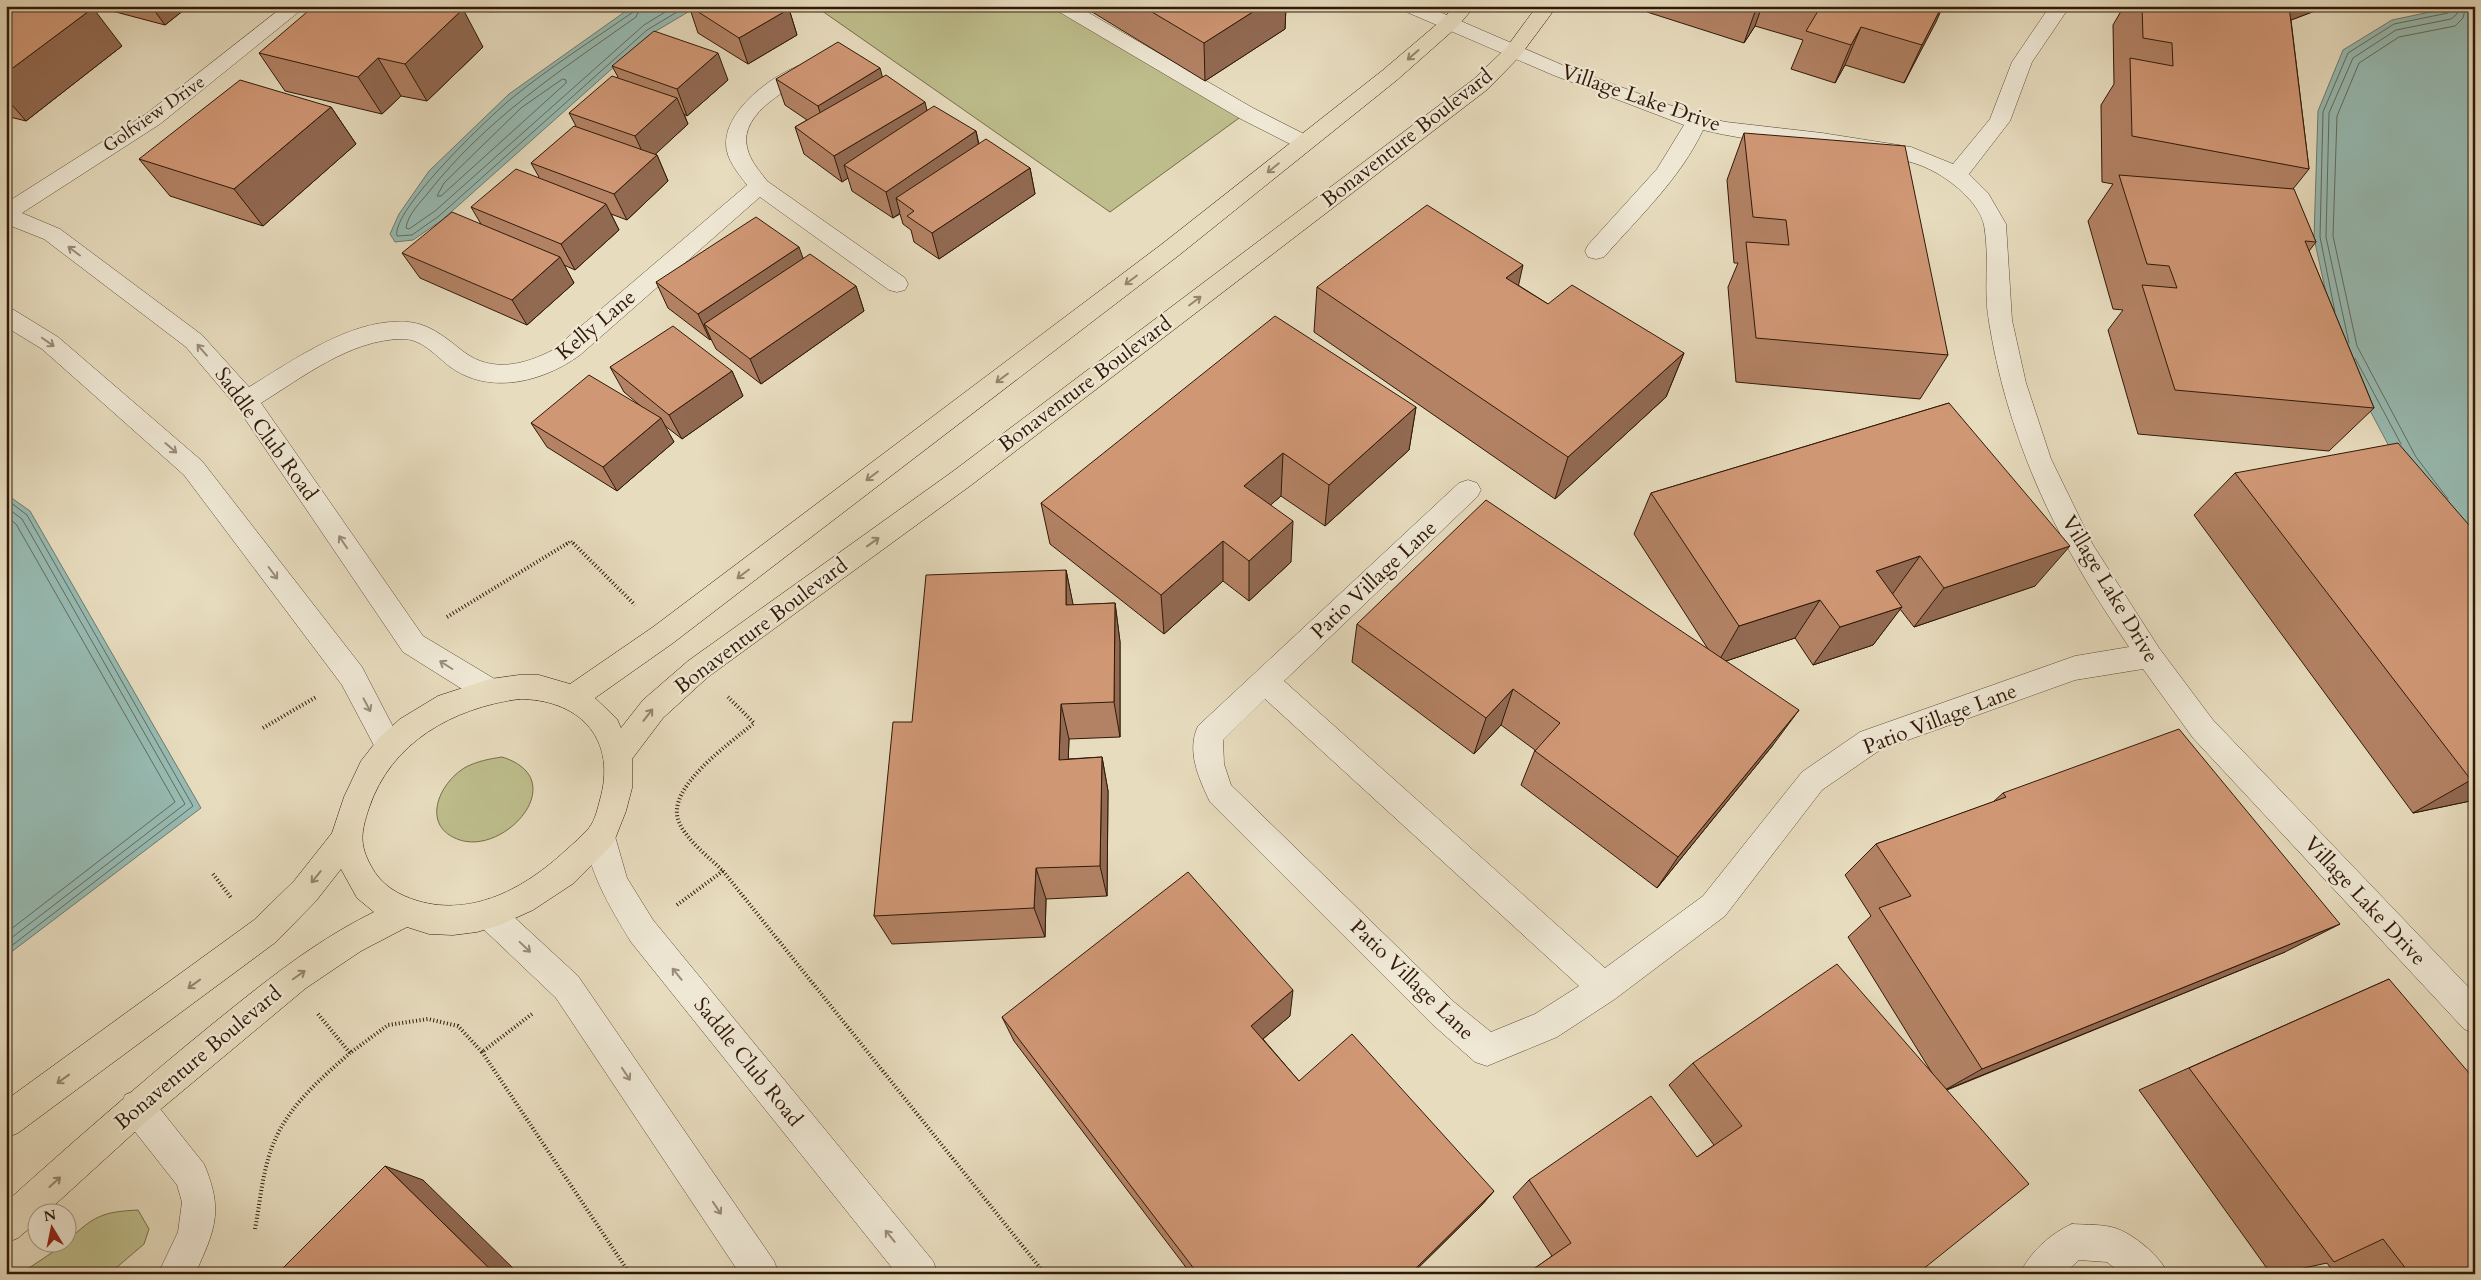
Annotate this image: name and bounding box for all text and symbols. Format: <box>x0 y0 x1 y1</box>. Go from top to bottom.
one-way arrow <box>1407 49 1420 61</box>
street label: Village Lake Drive <box>1557 57 1725 139</box>
street label: Bonaventure Boulevard <box>1315 62 1499 214</box>
street label: Golfview Drive <box>98 70 210 158</box>
one-way arrow <box>1267 163 1280 174</box>
one-way arrow <box>67 246 81 256</box>
one-way arrow <box>1124 275 1138 285</box>
street label: Kelly Lane <box>550 283 642 367</box>
one-way arrow <box>1188 296 1202 306</box>
street label: Bonaventure Boulevard <box>992 309 1178 459</box>
one-way arrow <box>40 337 54 347</box>
one-way arrow <box>197 344 208 357</box>
street label: Saddle Club Road <box>208 361 324 507</box>
one-way arrow <box>995 373 1009 383</box>
one-way arrow <box>164 442 177 453</box>
one-way arrow <box>865 471 879 481</box>
street label: Village Lake Drive <box>2055 510 2165 668</box>
street label: Patio Village Lane <box>1305 514 1443 646</box>
one-way arrow <box>338 536 348 550</box>
one-way arrow <box>866 537 880 547</box>
street label: Bonaventure Boulevard <box>668 551 854 701</box>
one-way arrow <box>268 566 279 579</box>
one-way arrow <box>737 569 750 580</box>
one-way arrow <box>440 659 454 669</box>
street label: Patio Village Lane <box>1859 676 2021 762</box>
one-way arrow <box>363 697 372 712</box>
one-way arrow <box>642 709 653 722</box>
street label: Village Lake Drive <box>2297 830 2433 972</box>
one-way arrow <box>311 870 322 883</box>
street label: Patio Village Lane <box>1344 913 1480 1047</box>
one-way arrow <box>518 941 531 953</box>
one-way arrow <box>671 968 682 981</box>
one-way arrow <box>292 970 306 980</box>
one-way arrow <box>188 978 201 989</box>
street label: Bonaventure Boulevard <box>108 979 288 1137</box>
street label: Saddle Club Road <box>687 991 809 1133</box>
one-way arrow <box>621 1066 631 1080</box>
one-way arrow <box>57 1074 70 1085</box>
one-way arrow <box>49 1176 62 1188</box>
one-way arrow <box>711 1201 722 1215</box>
north arrow <box>28 1202 78 1252</box>
text: N <box>42 1205 57 1226</box>
one-way arrow <box>884 1230 895 1243</box>

